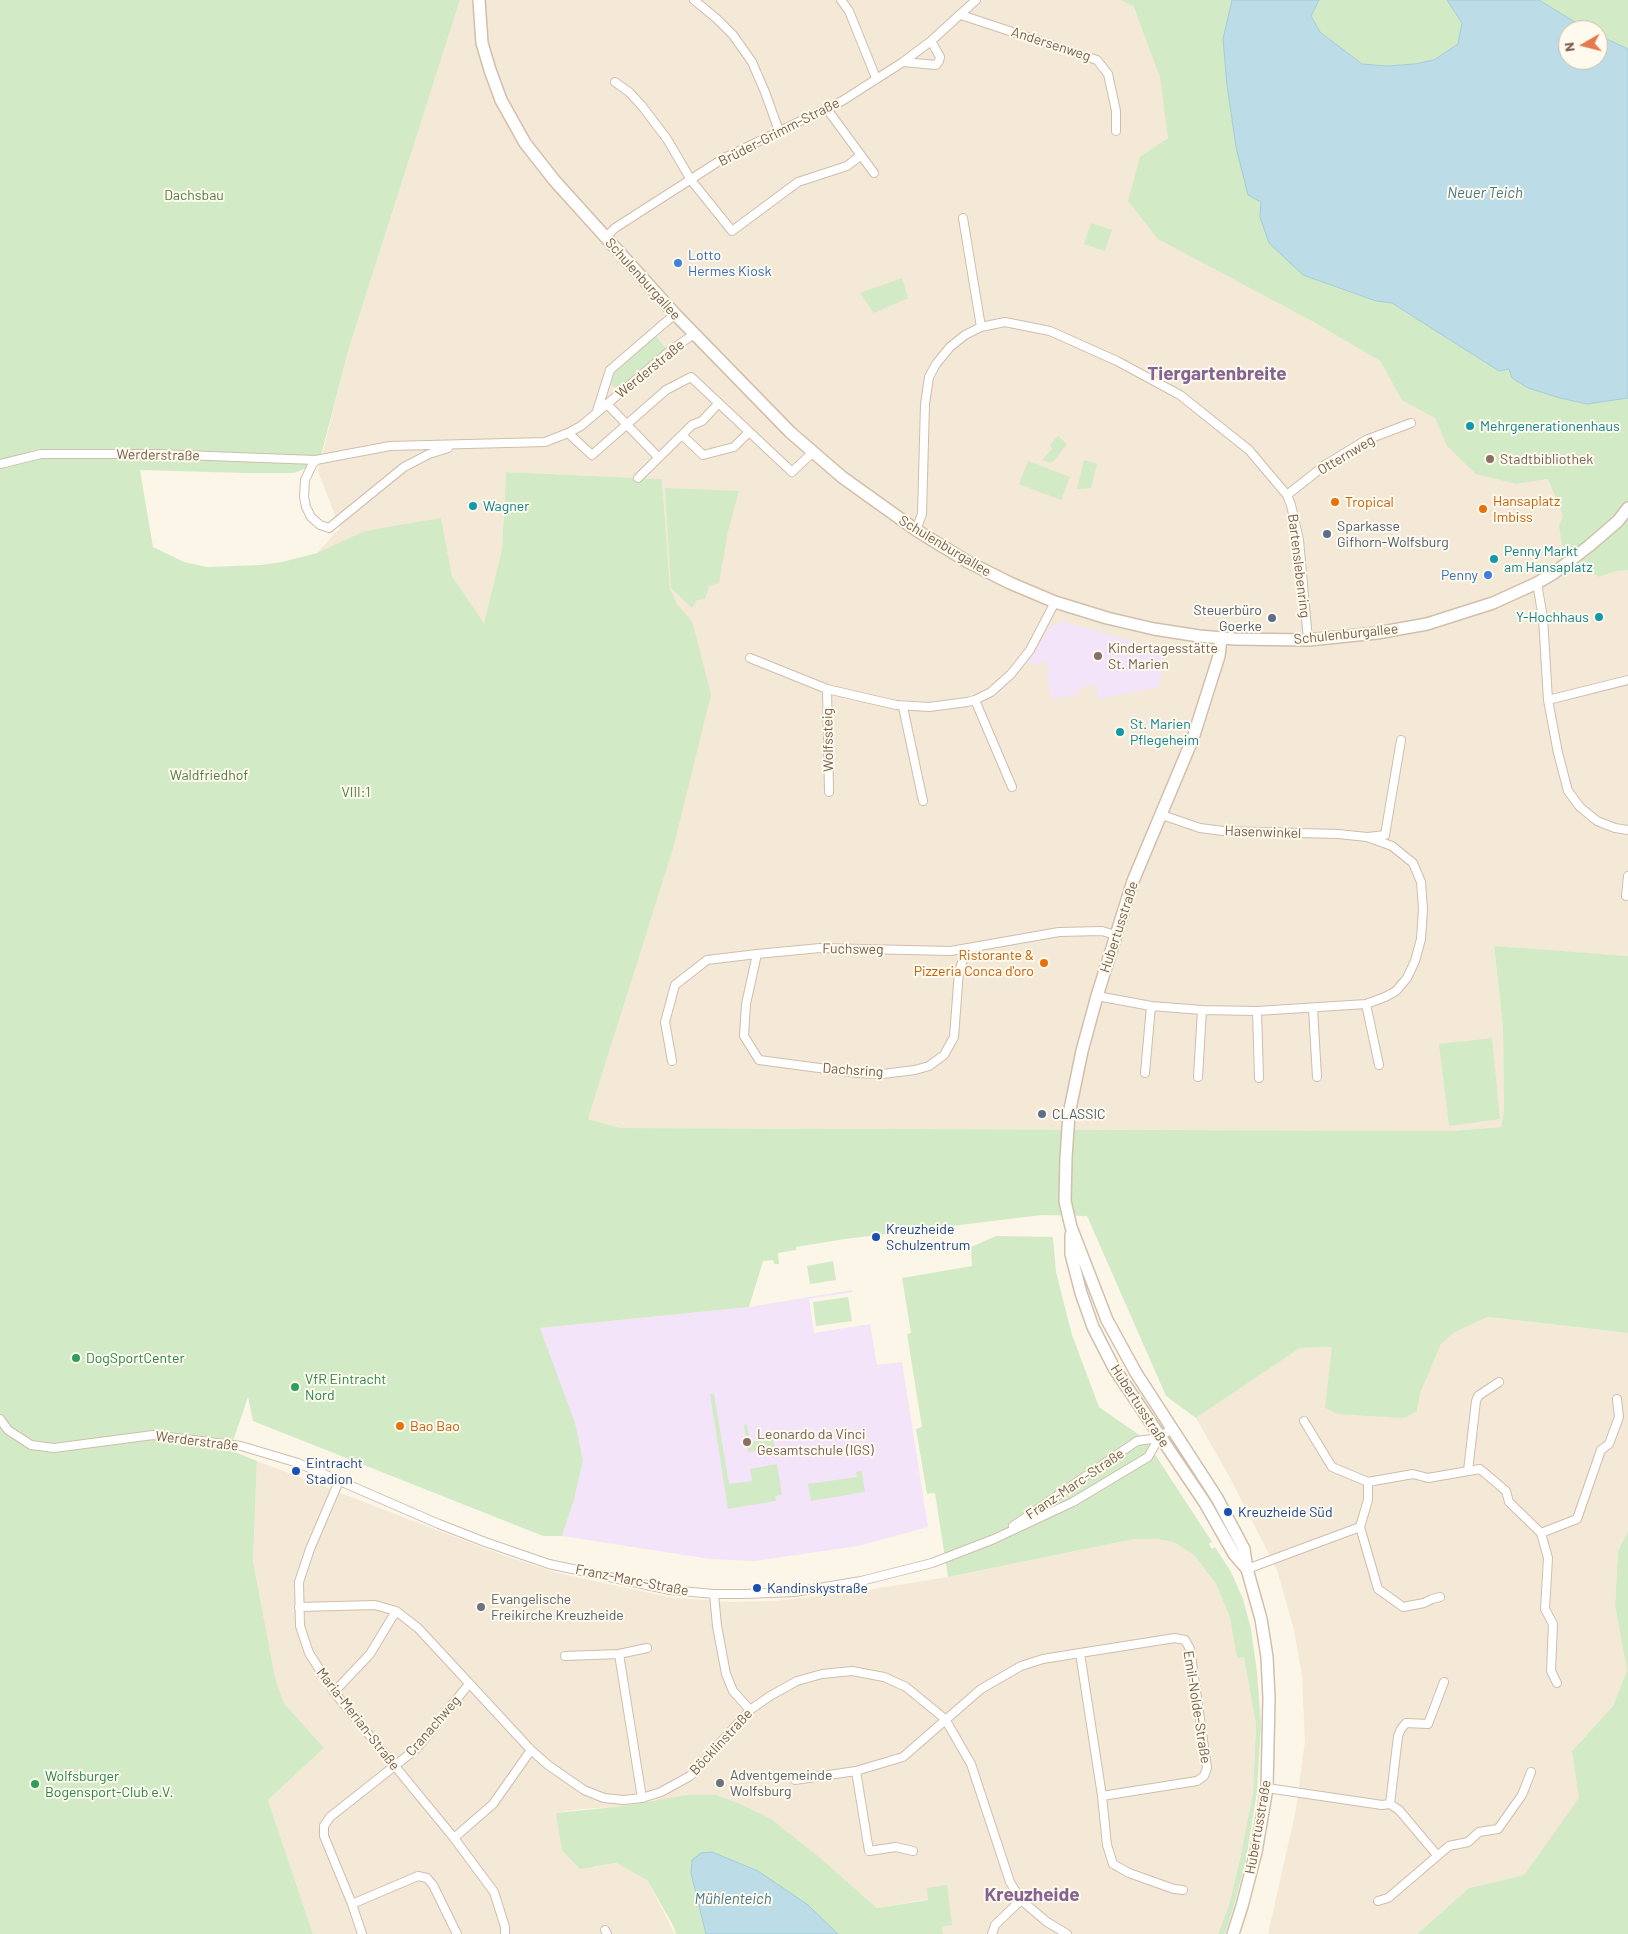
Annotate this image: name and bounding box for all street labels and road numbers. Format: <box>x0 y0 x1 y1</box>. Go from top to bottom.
street label: Andersenweg <box>1009 23 1093 65</box>
street label: Brüder-Grimm-Straße <box>716 94 842 170</box>
street label: Schulenburgallee <box>602 234 684 324</box>
street label: Werderstraße <box>612 336 688 402</box>
street label: Otternweg <box>1314 431 1378 479</box>
street label: Werderstraße <box>116 446 200 464</box>
street label: Schulenburgallee <box>896 512 994 580</box>
street label: Bartenslebenring <box>1284 513 1314 619</box>
street label: Schulenburgallee <box>1293 620 1399 648</box>
street label: Wolfssteig <box>819 708 837 772</box>
street label: Hasenwinkel <box>1224 822 1302 842</box>
street label: Hubertusstraße <box>1096 879 1142 975</box>
street label: Fuchsweg <box>822 940 884 958</box>
street label: Dachsring <box>822 1059 884 1081</box>
street label: Hubertusstraße <box>1107 1361 1173 1451</box>
street label: Werderstraße <box>155 1428 239 1454</box>
street label: Franz-Marc-Straße <box>1023 1445 1127 1523</box>
street label: Franz-Marc-Straße <box>574 1561 690 1599</box>
street label: Emil-Nolde-Straße <box>1180 1649 1214 1765</box>
street label: Maria-Merian-Straße <box>313 1664 403 1774</box>
street label: Cranachweg <box>402 1692 464 1760</box>
street label: Böcklinstraße <box>686 1705 756 1779</box>
street label: Hubertusstraße <box>1241 1779 1275 1875</box>

